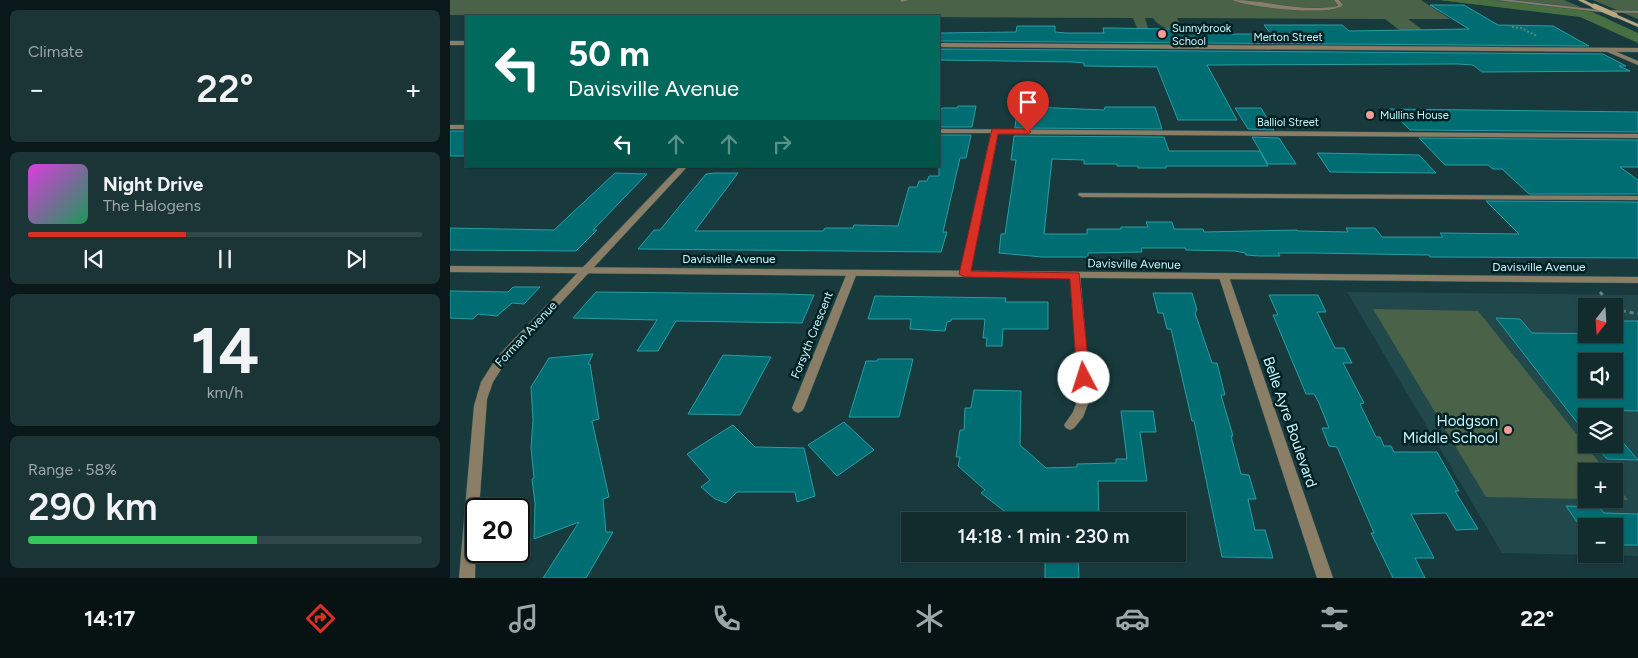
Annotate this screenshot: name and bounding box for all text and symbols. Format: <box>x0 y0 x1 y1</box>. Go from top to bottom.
place label: Sunnybrook School <box>1172 22 1232 48</box>
marker: Sunnybrook School <box>1156 28 1168 40</box>
street label: Merton Street <box>1253 31 1323 44</box>
text: 50 m <box>568 33 650 75</box>
icon: left <box>485 35 550 100</box>
text: Climate <box>28 42 83 61</box>
text: 22° <box>196 66 254 112</box>
text: − <box>28 72 45 106</box>
text: + <box>405 72 422 106</box>
text: Davisville Avenue <box>568 75 739 102</box>
pin <box>1007 81 1049 132</box>
icon: arrive <box>1014 88 1042 116</box>
marker: Mullins House <box>1364 109 1376 121</box>
place label: Mullins House <box>1380 109 1449 122</box>
street label: Balliol Street <box>1257 116 1319 129</box>
icon: left <box>609 130 637 158</box>
icon: ahead <box>662 130 690 158</box>
icon: ahead <box>715 130 743 158</box>
icon: right <box>768 130 796 158</box>
text: Night Drive <box>103 173 203 196</box>
text: The Halogens <box>103 196 201 215</box>
icon: previous <box>80 245 108 273</box>
icon: pause <box>211 245 239 273</box>
icon: next <box>342 245 370 273</box>
street label: Davisville Avenue <box>682 252 776 266</box>
street label: Davisville Avenue <box>1087 256 1181 272</box>
street label: Davisville Avenue <box>1492 260 1586 274</box>
street label: Forsyth Crescent <box>788 289 836 381</box>
street label: Forman Avenue <box>492 298 560 370</box>
north arrow <box>1578 298 1622 342</box>
map controls <box>1578 298 1623 563</box>
text: 14 <box>191 311 259 389</box>
position arrow <box>1057 351 1109 403</box>
button: sound <box>1578 353 1623 398</box>
street label: Belle Ayre Boulevard <box>1259 354 1321 490</box>
text: km/h <box>207 383 243 402</box>
button: layers <box>1578 408 1623 453</box>
place label: Hodgson Middle School <box>1403 412 1498 447</box>
marker: Hodgson Middle School <box>1502 424 1514 436</box>
text: Range · 58% <box>28 460 117 479</box>
button: + <box>1578 463 1623 508</box>
text: 290 km <box>28 484 158 530</box>
speed limit sign: 20 <box>465 498 530 563</box>
button: − <box>1578 518 1623 563</box>
text: 14:18 · 1 min · 230 m <box>958 525 1129 548</box>
icon: directions <box>303 601 338 636</box>
icon: music <box>506 601 541 636</box>
icon: phone <box>709 601 744 636</box>
icon: climate <box>912 601 947 636</box>
icon: car <box>1115 601 1150 636</box>
icon: filters <box>1317 601 1352 636</box>
text: 14:17 <box>84 605 135 632</box>
text: 22° <box>1520 605 1554 632</box>

